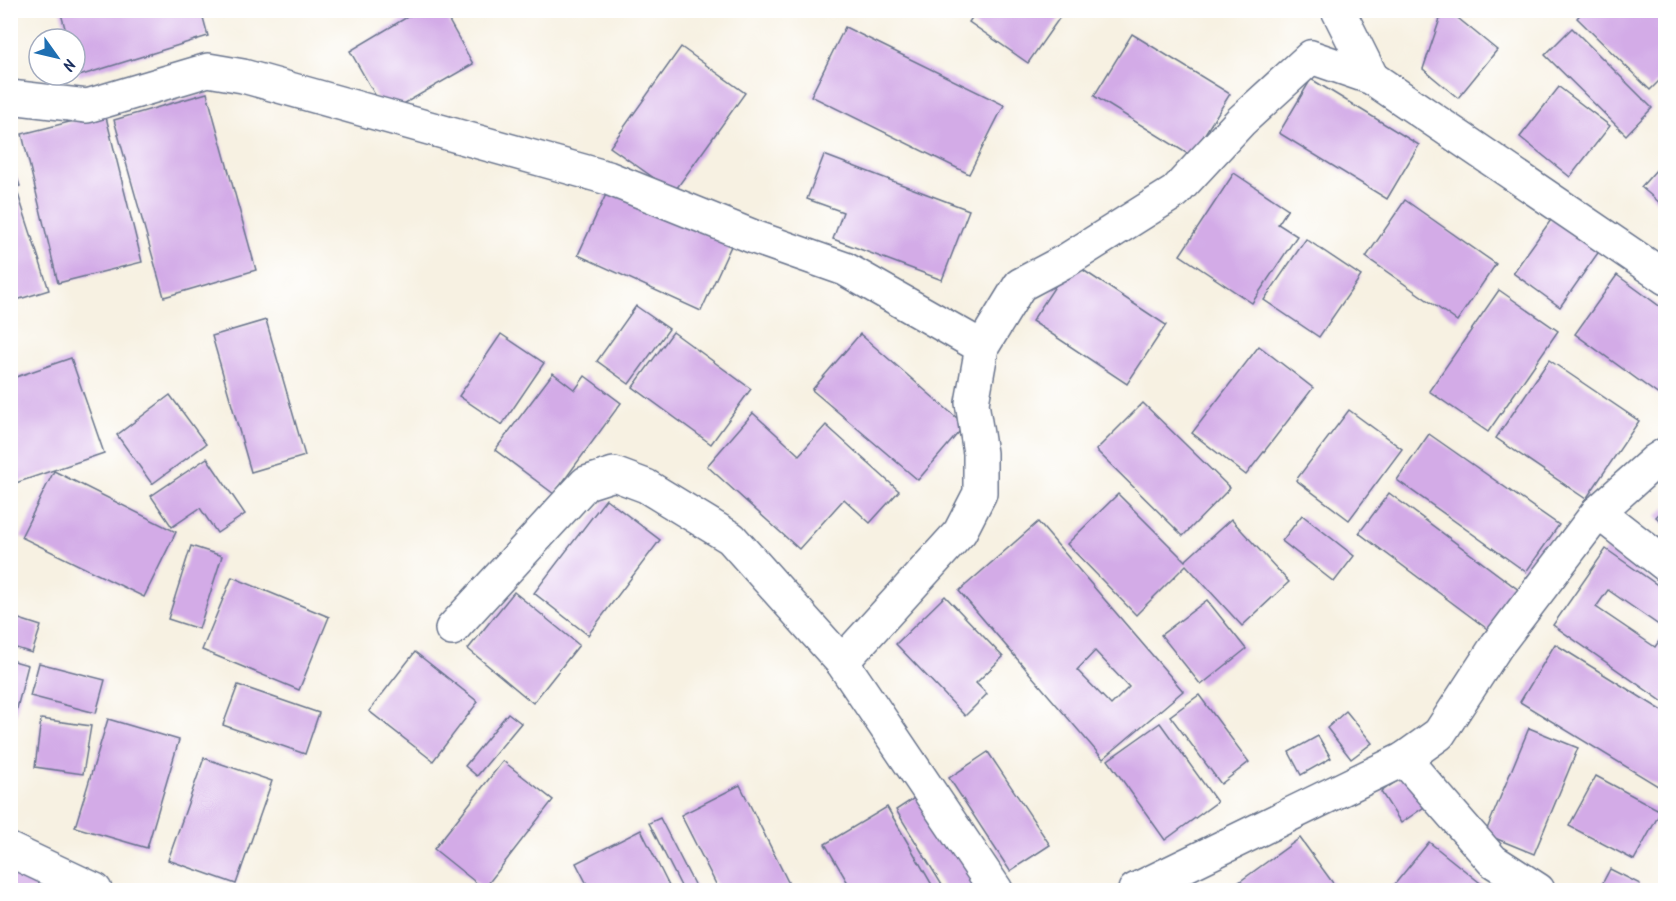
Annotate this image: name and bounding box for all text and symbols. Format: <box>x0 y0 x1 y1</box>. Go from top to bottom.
north arrow <box>27 27 87 87</box>
text: N <box>55 53 81 76</box>

